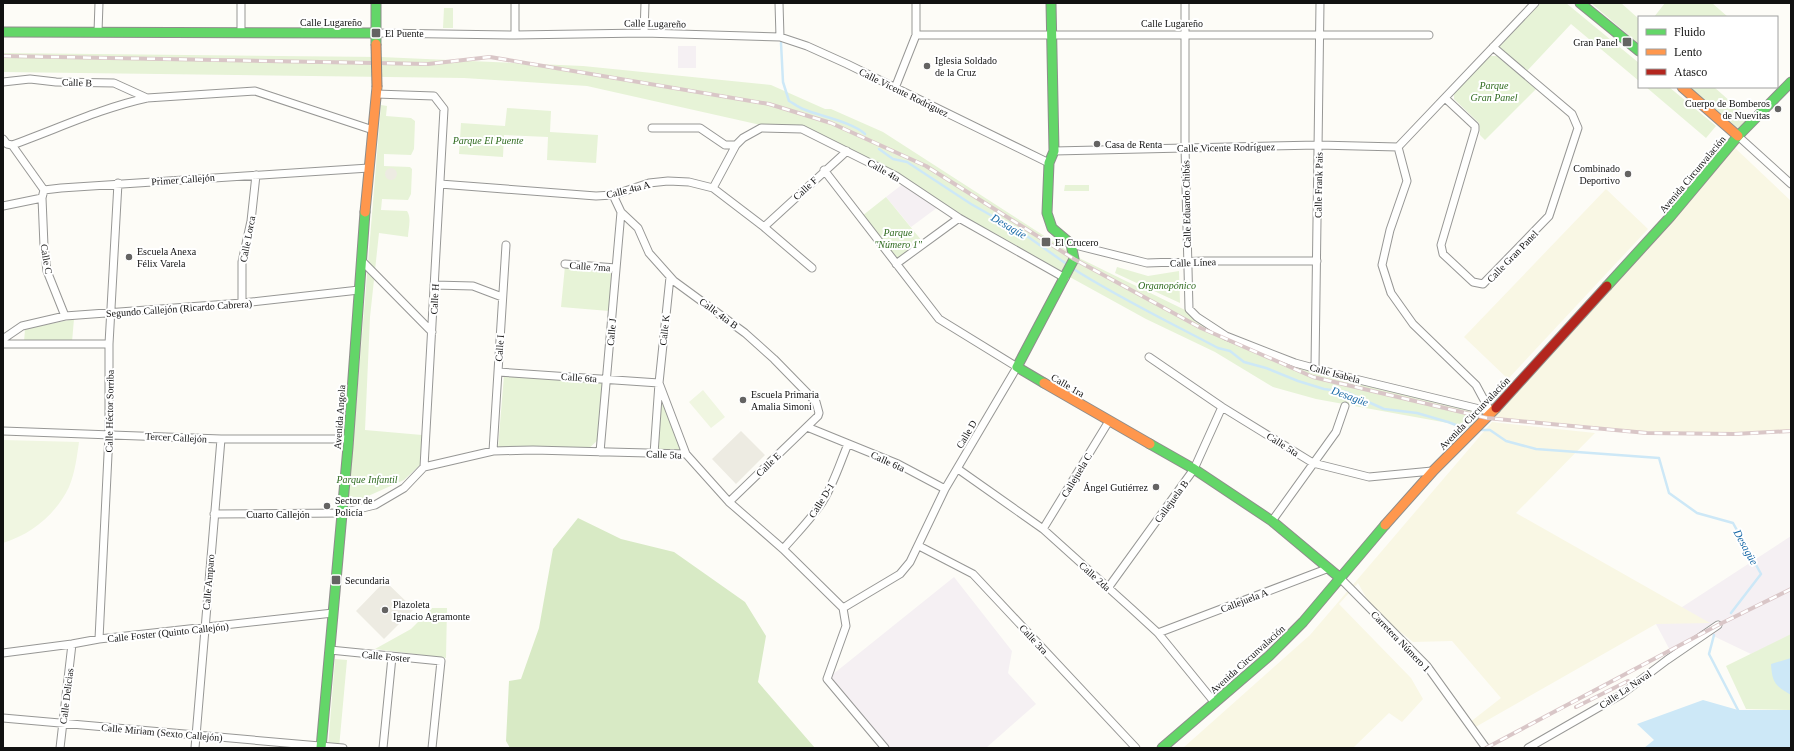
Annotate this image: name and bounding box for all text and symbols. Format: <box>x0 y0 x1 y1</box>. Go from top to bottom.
legend <box>1638 16 1778 88</box>
street label: Calle Lugareño <box>300 17 362 28</box>
street label: Calle Lugareño <box>624 17 686 30</box>
street label: Calle Lugareño <box>1141 18 1203 29</box>
text: Fluido <box>1674 25 1705 39</box>
marker: El Puente <box>370 27 382 39</box>
place label: El Puente <box>385 28 424 39</box>
marker: Gran Panel <box>1621 36 1633 48</box>
place label: Gran Panel <box>1573 37 1618 48</box>
text: Lento <box>1674 45 1702 59</box>
place label: Iglesia Soldado de la Cruz <box>935 55 997 78</box>
marker: Iglesia Soldado de la Cruz <box>922 61 932 71</box>
text: Atasco <box>1674 65 1707 79</box>
street label: Calle Vicente Rodríguez <box>857 66 951 119</box>
street label: Calle B <box>62 76 93 89</box>
park label: Parque Gran Panel <box>1471 80 1518 103</box>
place label: Cuerpo de Bomberos de Nuevitas <box>1685 98 1770 121</box>
marker: Cuerpo de Bomberos de Nuevitas <box>1773 104 1783 114</box>
street label: Avenida Circunvalación <box>1657 134 1728 215</box>
park label: Parque El Puente <box>452 135 524 146</box>
marker: Casa de Renta <box>1092 139 1102 149</box>
place label: Casa de Renta <box>1105 139 1163 150</box>
street label: Calle Vicente Rodríguez <box>1177 141 1276 154</box>
street label: Calle Frank Pais <box>1312 152 1325 218</box>
street label: Calle 4ta <box>865 157 903 184</box>
street label: Calle Eduardo Chibás <box>1180 160 1193 248</box>
place label: Combinado Deportivo <box>1573 163 1620 186</box>
marker: Combinado Deportivo <box>1623 169 1633 179</box>
street label: Primer Callejón <box>151 172 215 187</box>
street label: Calle F <box>791 174 820 202</box>
street label: Calle 4ta A <box>605 179 652 200</box>
water label: Desagüe <box>988 211 1029 241</box>
street label: Calle Lorca <box>238 214 257 263</box>
park label: Parque "Número 1" <box>874 227 923 250</box>
street label: Calle Gran Panel <box>1485 228 1540 285</box>
marker: El Crucero <box>1040 236 1052 248</box>
place label: El Crucero <box>1055 237 1099 248</box>
street label: Calle C <box>38 243 55 275</box>
place label: Escuela Anexa Félix Varela <box>137 246 197 269</box>
marker: Escuela Anexa Félix Varela <box>124 252 134 262</box>
street label: Calle Línea <box>1170 256 1217 269</box>
street label: Calle 7ma <box>569 260 611 273</box>
park label: Organopónico <box>1138 280 1196 291</box>
street label: Calle H <box>428 283 441 315</box>
street label: Calle 4ta B <box>697 296 740 331</box>
street label: Segundo Callejón (Ricardo Cabrera) <box>106 298 252 320</box>
street label: Calle K <box>657 313 672 346</box>
street label: Calle J <box>605 318 618 346</box>
street label: Calle I <box>493 334 506 362</box>
street label: Calle Isabela <box>1308 361 1362 386</box>
street label: Calle Héctor Sorriba <box>103 369 116 452</box>
street label: Calle 6ta <box>561 371 598 384</box>
street label: Calle 1ra <box>1049 372 1087 400</box>
street label: Avenida Circunvalación <box>1437 375 1512 452</box>
water label: Desagüe <box>1329 383 1370 408</box>
street label: Avenida Angola <box>332 384 347 450</box>
place label: Escuela Primaria Amalia Simoni <box>751 389 820 412</box>
marker: Escuela Primaria Amalia Simoni <box>738 395 748 405</box>
street label: Calle D <box>954 418 979 450</box>
street label: Tercer Callejón <box>145 430 207 445</box>
street label: Calle 5ta <box>1265 430 1301 459</box>
street label: Calle 5ta <box>646 448 683 461</box>
street label: Calle 6ta <box>869 449 907 474</box>
street label: Calle E <box>754 450 783 479</box>
street label: Callejuela C <box>1059 451 1094 499</box>
park label: Parque Infantil <box>335 474 398 485</box>
street label: Callejuela B <box>1152 478 1191 525</box>
street label: Calle D-1 <box>806 481 836 520</box>
place label: Ángel Gutiérrez <box>1083 482 1149 493</box>
marker: Ángel Gutiérrez <box>1151 482 1161 492</box>
place label: Sector de Policía <box>335 495 373 518</box>
marker: Sector de Policía <box>322 501 332 511</box>
street label: Cuarto Callejón <box>246 509 310 520</box>
water label: Desagüe <box>1731 526 1761 567</box>
street label: Calle Amparo <box>201 554 216 610</box>
street label: Calle 2da <box>1077 560 1113 594</box>
marker: Secundaria <box>330 574 342 586</box>
place label: Secundaria <box>345 575 390 586</box>
street label: Callejuela A <box>1219 586 1270 615</box>
place label: Plazoleta Ignacio Agramonte <box>393 599 470 622</box>
marker: Plazoleta Ignacio Agramonte <box>380 605 390 615</box>
street label: Carretera Número 1 <box>1369 609 1432 674</box>
street label: Calle Foster (Quinto Callejón) <box>107 621 229 645</box>
street label: Calle 3ra <box>1017 622 1050 657</box>
street label: Avenida Circunvalación <box>1208 623 1287 696</box>
street label: Calle Foster <box>361 649 411 664</box>
street label: Calle Delicias <box>58 667 75 725</box>
street label: Calle La Naval <box>1597 668 1654 711</box>
street label: Calle Miriam (Sexto Callejón) <box>101 722 223 744</box>

